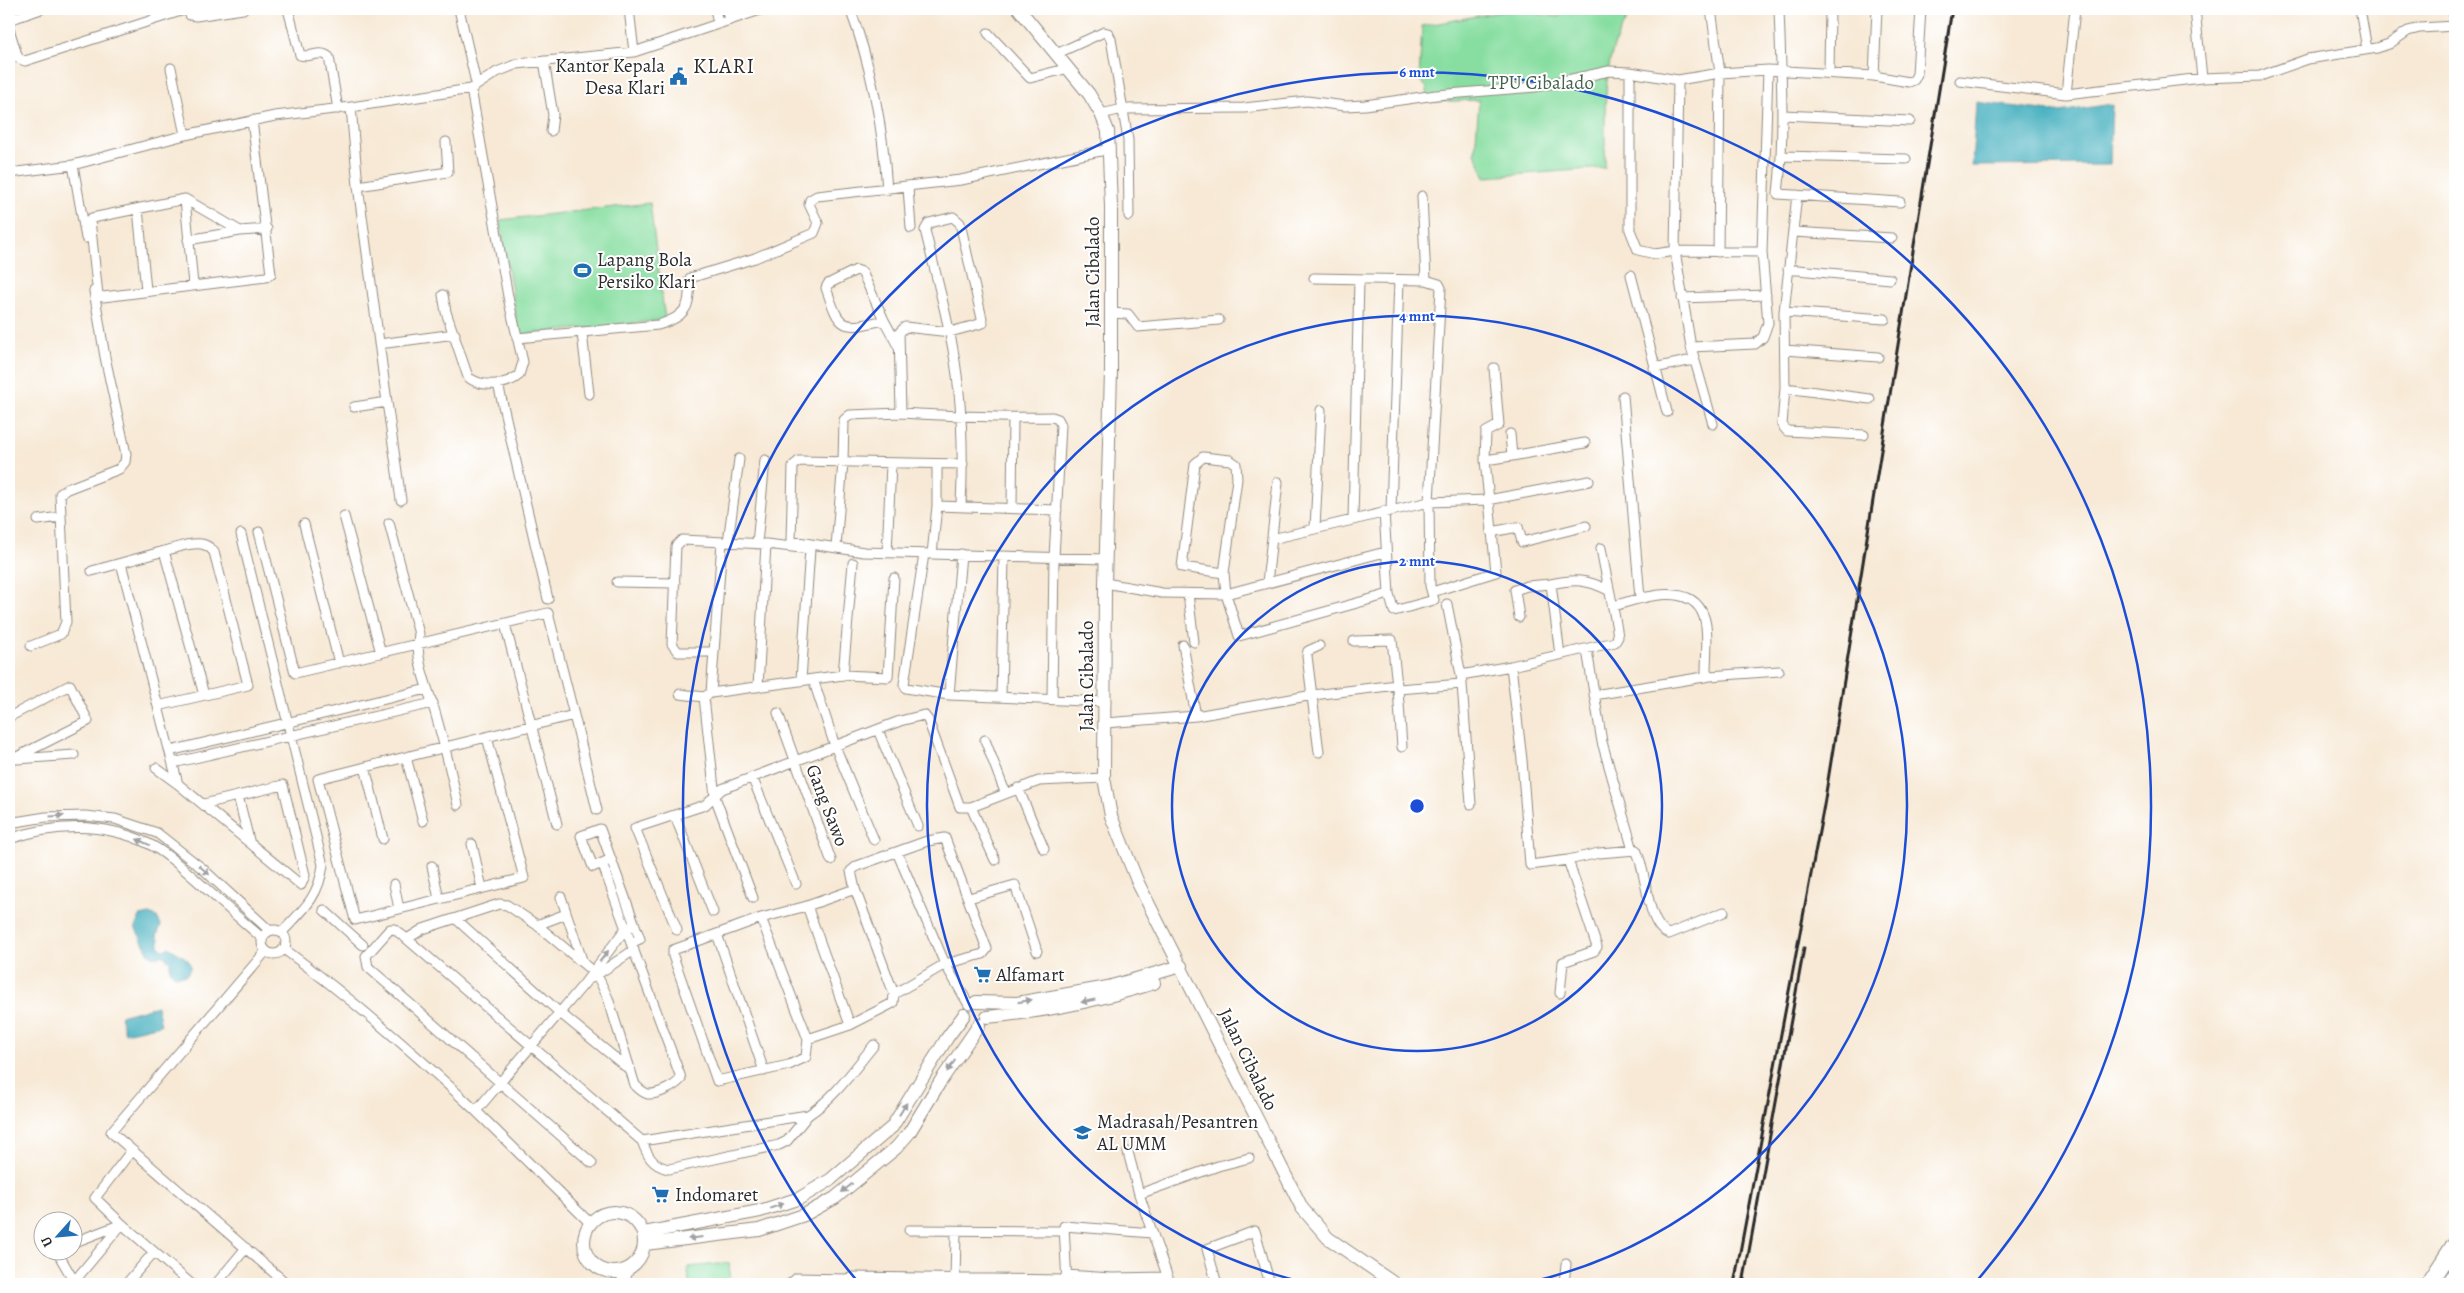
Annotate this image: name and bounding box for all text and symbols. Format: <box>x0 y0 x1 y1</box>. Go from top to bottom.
district label: KLARI <box>693 52 755 80</box>
place label: Kantor Kepala Desa Klari <box>555 53 665 101</box>
text: 6 mnt <box>1399 62 1435 82</box>
public building icon: Kantor Kepala Desa Klari <box>669 66 689 86</box>
park label: TPU Cibalado <box>1488 70 1594 96</box>
street label: Jalan Cibalado <box>1080 217 1106 327</box>
place label: Lapang Bola Persiko Klari <box>597 247 696 295</box>
sports icon: Lapang Bola Persiko Klari <box>573 260 593 280</box>
text: 4 mnt <box>1399 306 1435 326</box>
text: 2 mnt <box>1399 551 1435 571</box>
street label: Jalan Cibalado <box>1074 621 1100 731</box>
street label: Gang Sawo <box>800 761 855 850</box>
centre of rings <box>1408 797 1426 815</box>
one-way arrow <box>49 812 65 820</box>
one-way arrow <box>136 837 150 845</box>
one-way arrow <box>197 865 210 876</box>
one-way arrow <box>599 949 610 962</box>
place label: Alfamart <box>995 962 1065 988</box>
supermarket icon: Alfamart <box>972 964 992 984</box>
one-way arrow <box>1017 997 1033 1005</box>
one-way arrow <box>1080 997 1095 1005</box>
street label: Jalan Cibalado <box>1212 1004 1284 1115</box>
one-way arrow <box>946 1059 956 1072</box>
one-way arrow <box>899 1102 908 1115</box>
place label: Madrasah/Pesantren AL UMM <box>1096 1109 1258 1157</box>
school or university icon: Madrasah/Pesantren AL UMM <box>1073 1122 1093 1142</box>
place label: Indomaret <box>675 1182 758 1208</box>
one-way arrow <box>841 1182 854 1193</box>
supermarket icon: Indomaret <box>651 1184 671 1204</box>
one-way arrow <box>770 1201 785 1209</box>
north arrow <box>32 1210 82 1260</box>
text: U <box>36 1233 57 1250</box>
one-way arrow <box>687 1234 703 1242</box>

